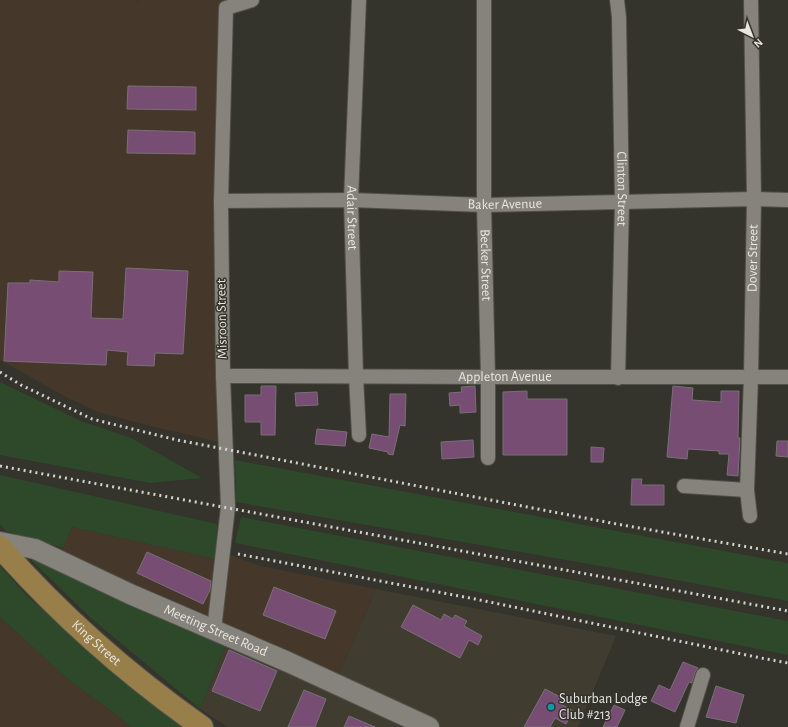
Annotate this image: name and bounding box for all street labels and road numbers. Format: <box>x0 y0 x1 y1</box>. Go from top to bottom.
street label: Clinton Street <box>614 151 629 227</box>
street label: Adair Street <box>344 185 359 251</box>
street label: Baker Avenue <box>467 197 542 212</box>
street label: Dover Street <box>745 224 761 292</box>
street label: Becker Street <box>478 229 493 302</box>
street label: Misroon Street <box>214 278 230 359</box>
street label: Appleton Avenue <box>458 370 552 384</box>
street label: Meeting Street Road <box>162 602 269 659</box>
street label: King Street <box>69 618 124 669</box>

